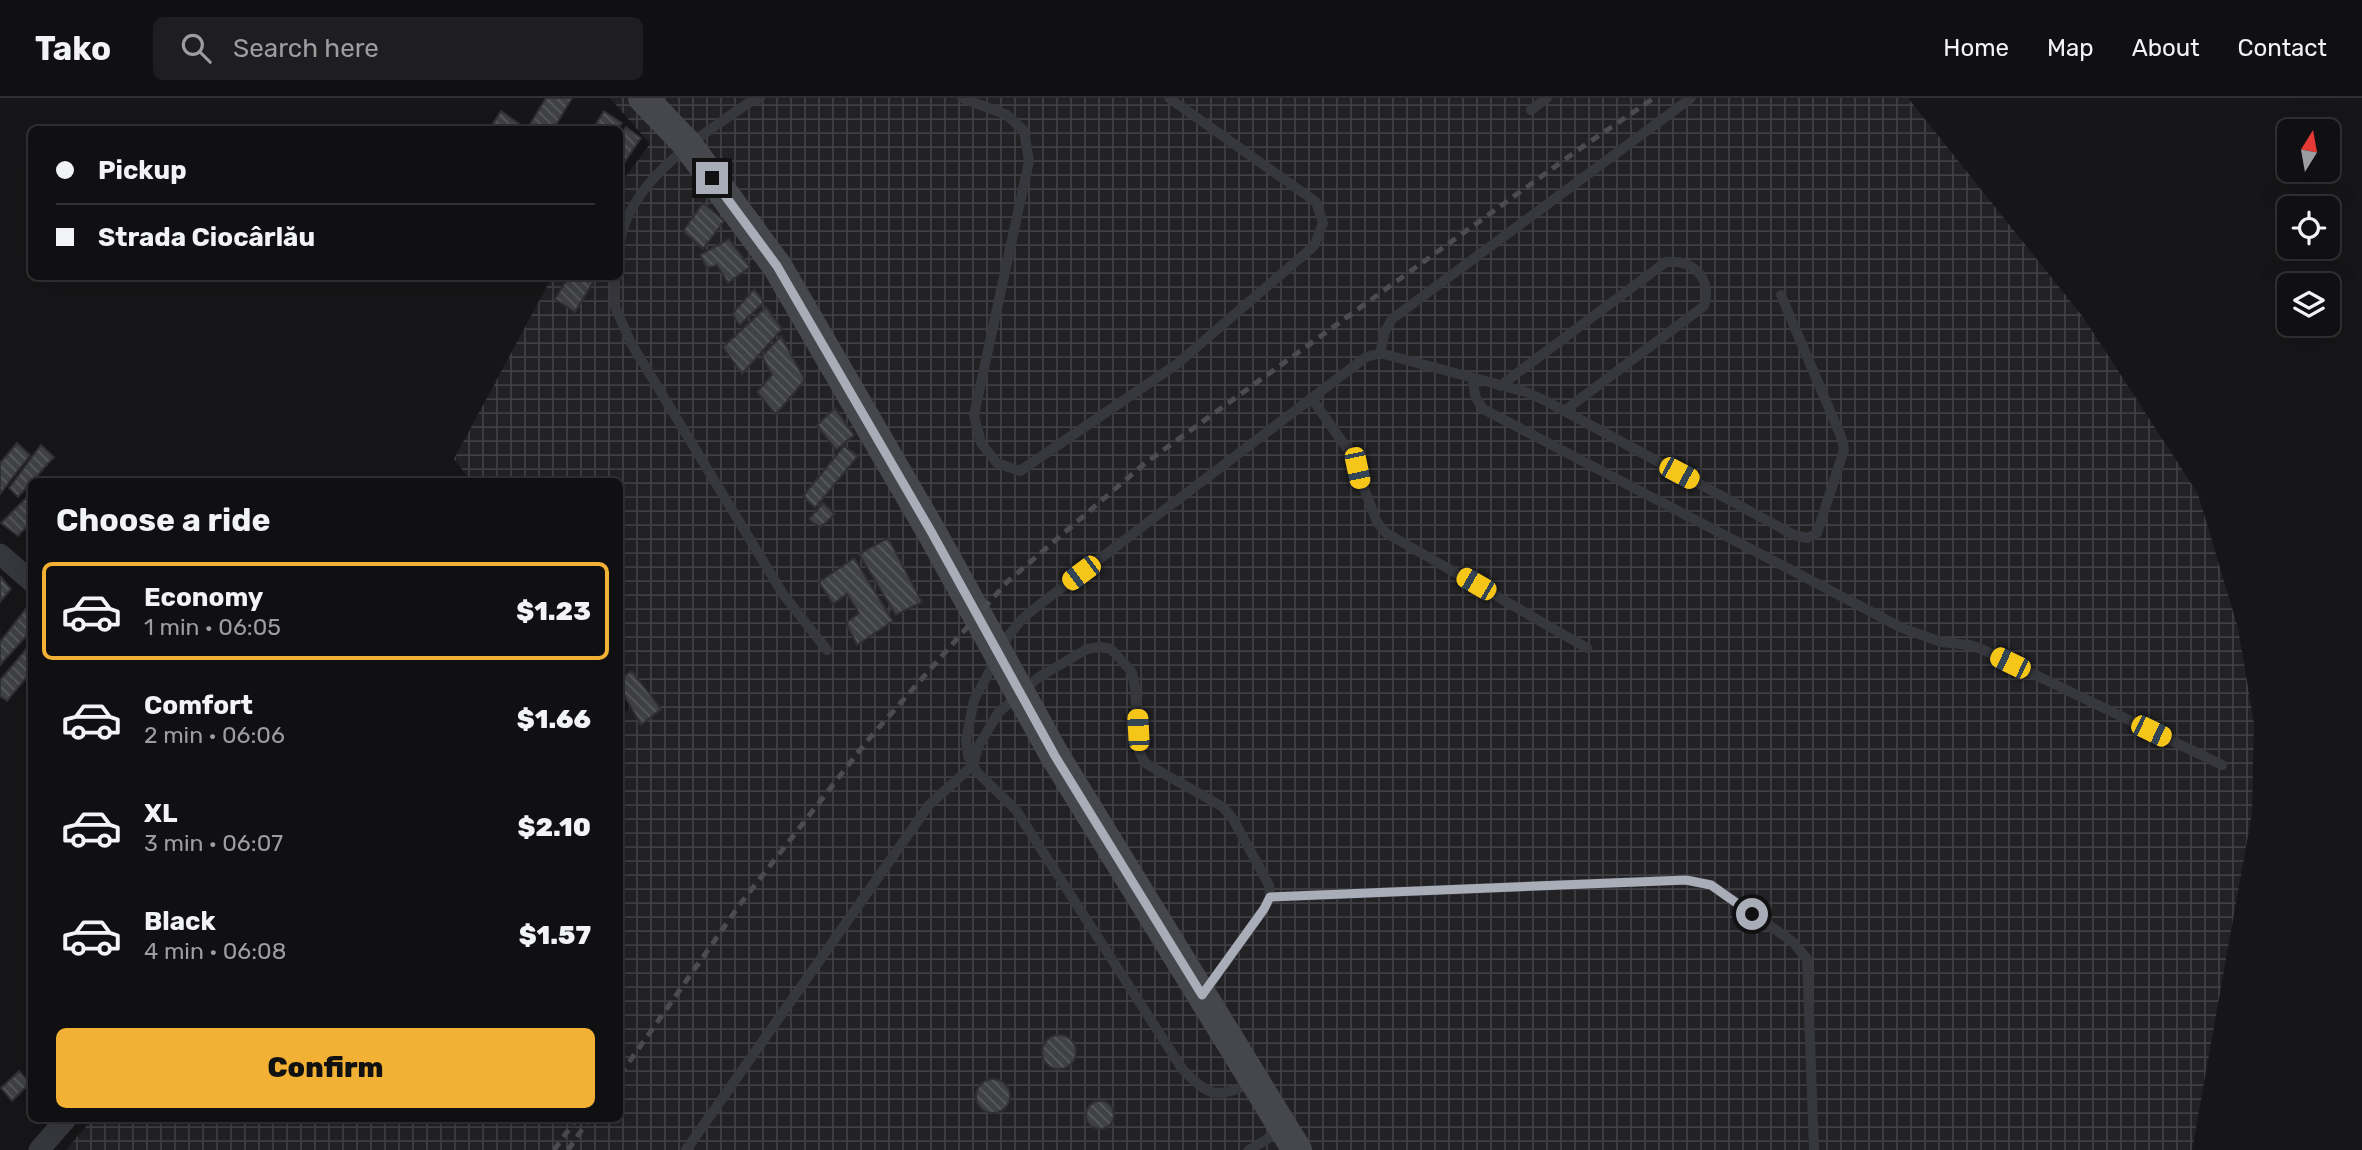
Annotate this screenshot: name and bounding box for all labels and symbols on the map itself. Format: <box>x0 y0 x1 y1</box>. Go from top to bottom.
north arrow <box>2277 119 2340 182</box>
route end <box>696 162 728 194</box>
car <box>1343 445 1372 491</box>
car <box>1656 454 1703 492</box>
car <box>1058 552 1105 594</box>
car <box>1453 564 1500 604</box>
car <box>1987 644 2034 682</box>
car <box>1127 708 1150 752</box>
car <box>2128 712 2175 750</box>
route start <box>1736 898 1768 930</box>

